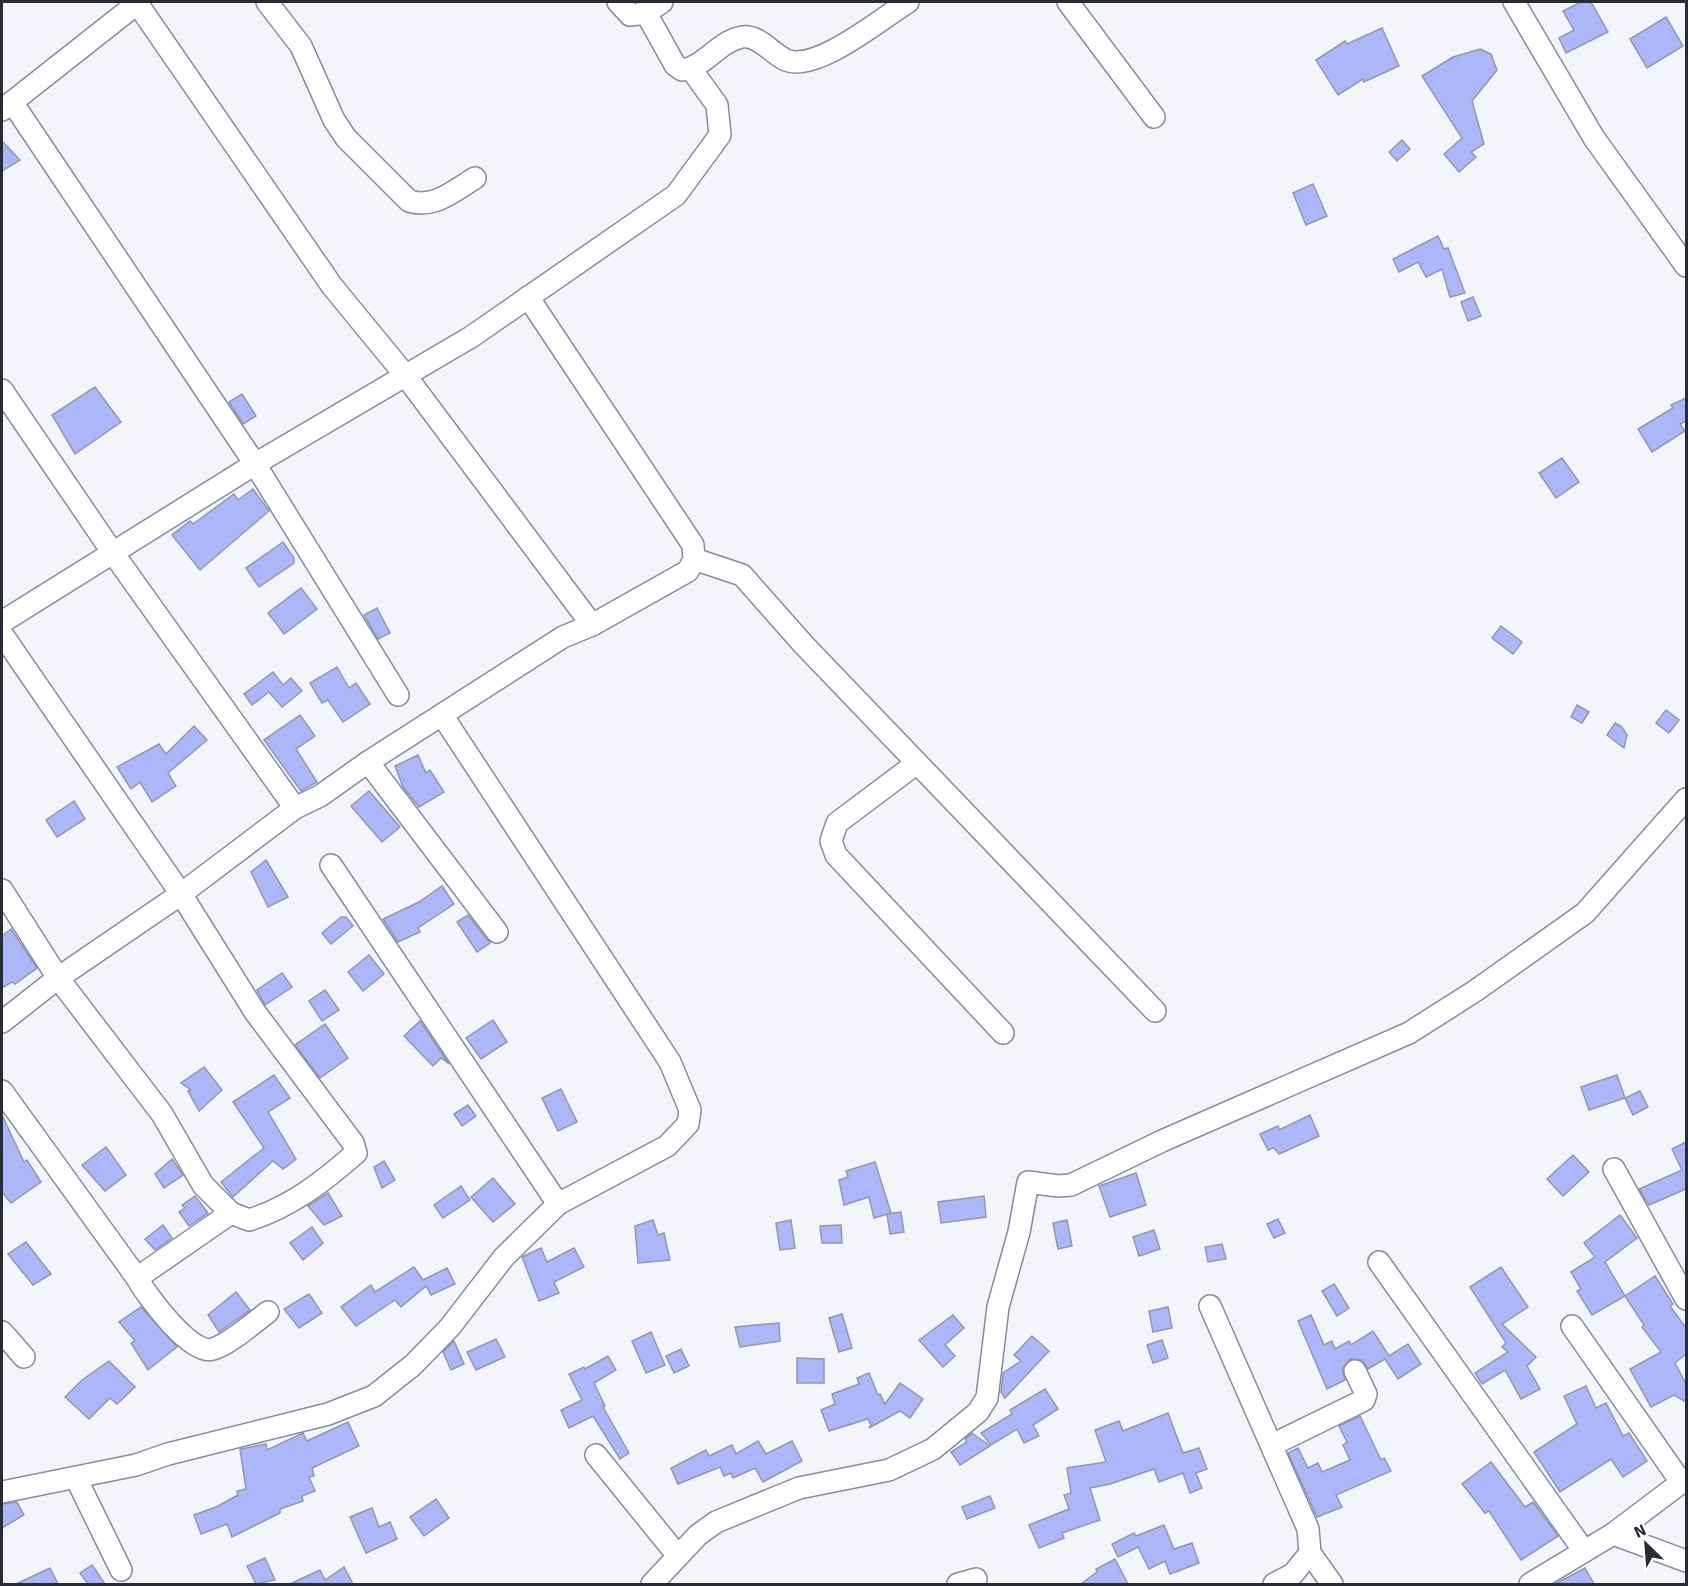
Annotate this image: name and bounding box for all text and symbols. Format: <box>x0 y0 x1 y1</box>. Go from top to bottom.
north arrow <box>1616 1514 1676 1574</box>
text: N <box>1631 1520 1649 1543</box>

